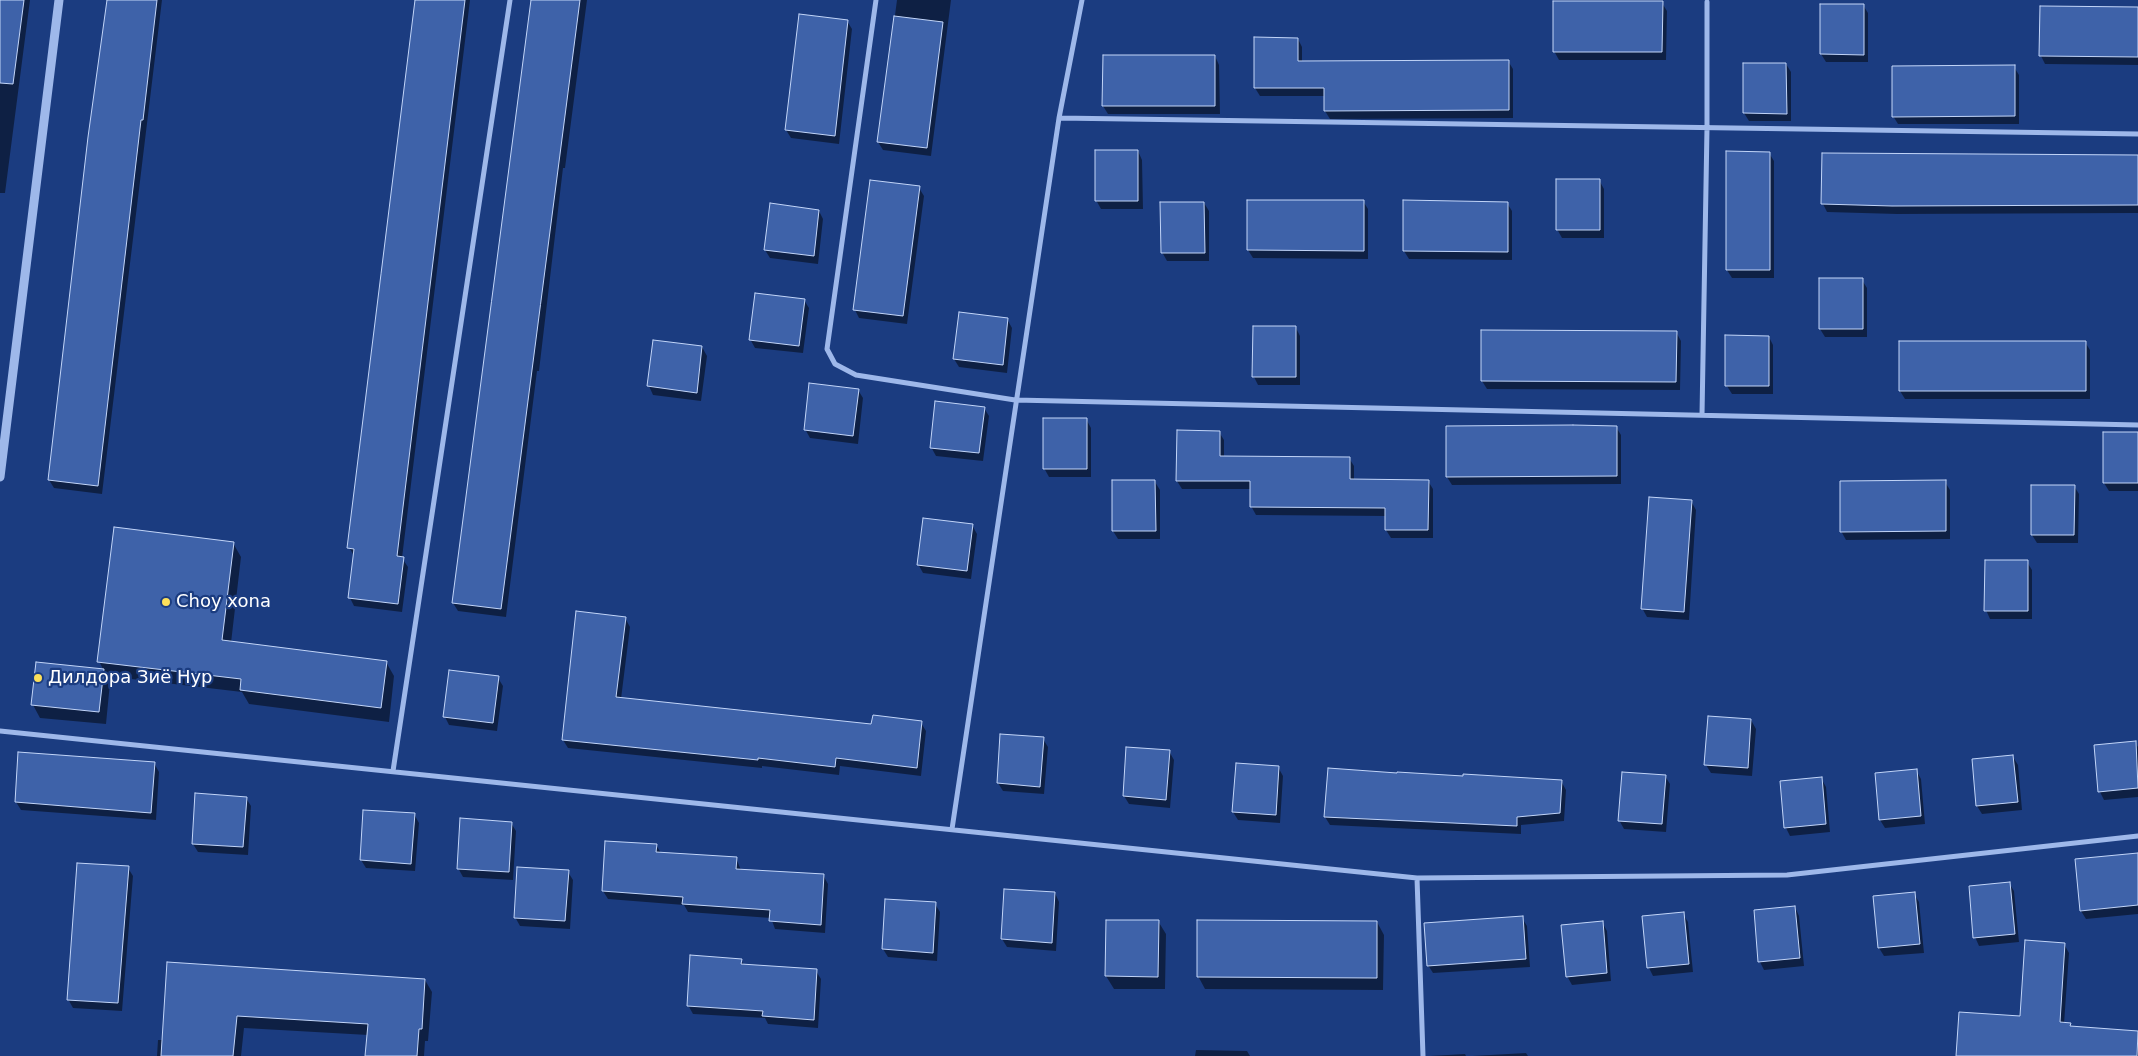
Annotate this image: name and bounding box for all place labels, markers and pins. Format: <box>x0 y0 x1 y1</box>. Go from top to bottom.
place label: Choy xona <box>176 591 271 613</box>
marker: Choy xona <box>160 596 172 608</box>
place label: Дилдора Зиё Нур <box>48 667 213 689</box>
marker: Дилдора Зиё Нур <box>32 672 44 684</box>

